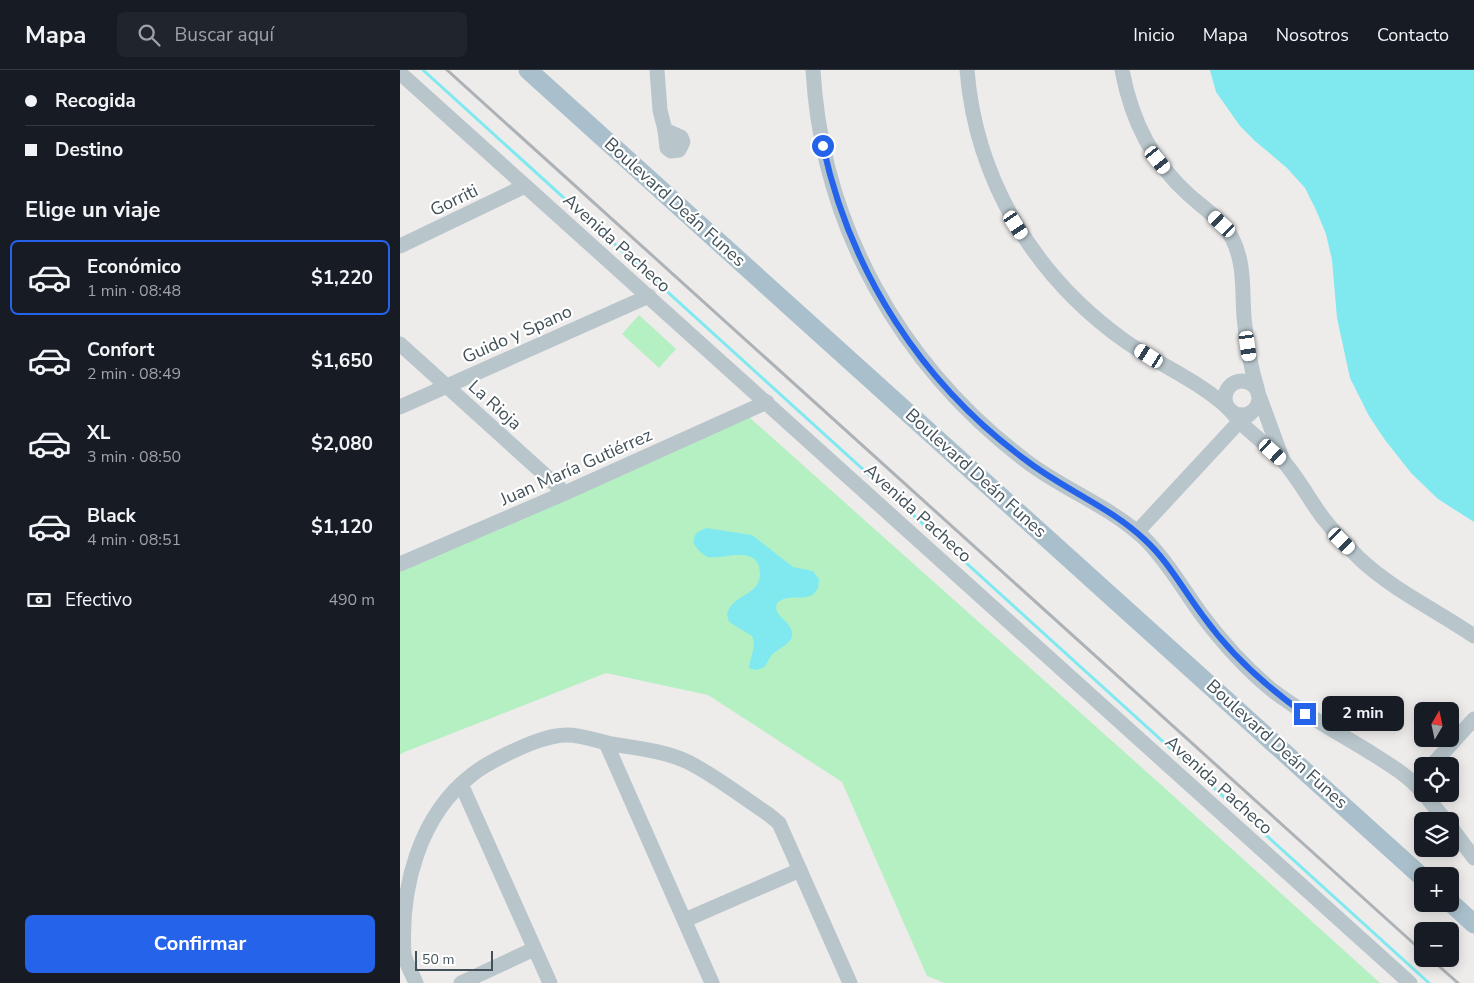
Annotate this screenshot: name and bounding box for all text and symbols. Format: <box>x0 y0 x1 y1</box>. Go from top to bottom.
search box <box>117 12 467 57</box>
text: Mapa <box>25 19 87 51</box>
icon: search <box>135 21 163 49</box>
text: Buscar aquí <box>175 22 274 48</box>
text: Inicio <box>1133 23 1175 47</box>
text: Mapa <box>1203 23 1248 47</box>
text: Nosotros <box>1276 23 1349 47</box>
text: Contacto <box>1377 23 1449 47</box>
text: Recogida <box>55 88 136 114</box>
street label: Boulevard Deán Funes <box>599 132 751 272</box>
route start <box>812 135 834 157</box>
text: Destino <box>55 137 123 163</box>
car <box>1142 144 1173 176</box>
street label: Gorriti <box>426 178 482 222</box>
street label: Avenida Pacheco <box>558 188 676 298</box>
text: Elige un viaje <box>25 195 160 225</box>
car <box>1001 208 1030 242</box>
car <box>1205 208 1238 240</box>
text: Económico <box>87 254 181 280</box>
icon: car <box>27 255 72 300</box>
text: $1,220 <box>311 265 373 291</box>
text: 1 min · 08:48 <box>87 280 181 302</box>
street label: Guido y Spano <box>458 299 576 369</box>
car <box>1238 330 1257 362</box>
text: Confort <box>87 337 154 363</box>
icon: car <box>27 338 72 383</box>
car <box>1132 342 1165 370</box>
text: $1,650 <box>311 348 373 374</box>
text: 2 min · 08:49 <box>87 363 181 385</box>
street label: La Rioja <box>463 375 527 435</box>
street label: Boulevard Deán Funes <box>900 403 1052 543</box>
text: XL <box>87 420 110 446</box>
icon: car <box>27 421 72 466</box>
street label: Juan María Gutiérrez <box>495 423 656 512</box>
text: $2,080 <box>311 431 373 457</box>
car <box>1256 436 1289 468</box>
text: 3 min · 08:50 <box>87 446 181 468</box>
street label: Avenida Pacheco <box>859 458 977 568</box>
text: Black <box>87 503 136 529</box>
icon: car <box>27 504 72 549</box>
text: $1,120 <box>311 514 373 540</box>
car <box>1326 525 1357 557</box>
text: 4 min · 08:51 <box>87 529 181 551</box>
icon: cash <box>25 586 53 614</box>
text: Efectivo <box>65 587 132 613</box>
text: 490 m <box>328 589 375 611</box>
street label: Boulevard Deán Funes <box>1201 674 1353 814</box>
callout: 2 min <box>1322 696 1405 732</box>
text: 2 min <box>1342 702 1384 724</box>
north arrow <box>1414 702 1459 748</box>
map controls <box>1414 702 1459 967</box>
route end <box>1294 703 1316 725</box>
street label: Avenida Pacheco <box>1160 730 1278 840</box>
button: locate <box>1414 757 1459 802</box>
button: layers <box>1414 812 1459 857</box>
button: + <box>1414 867 1459 912</box>
button: Confirmar <box>25 915 375 973</box>
button: − <box>1414 922 1459 967</box>
scale bar <box>415 948 492 971</box>
text: 50 m <box>422 950 454 969</box>

